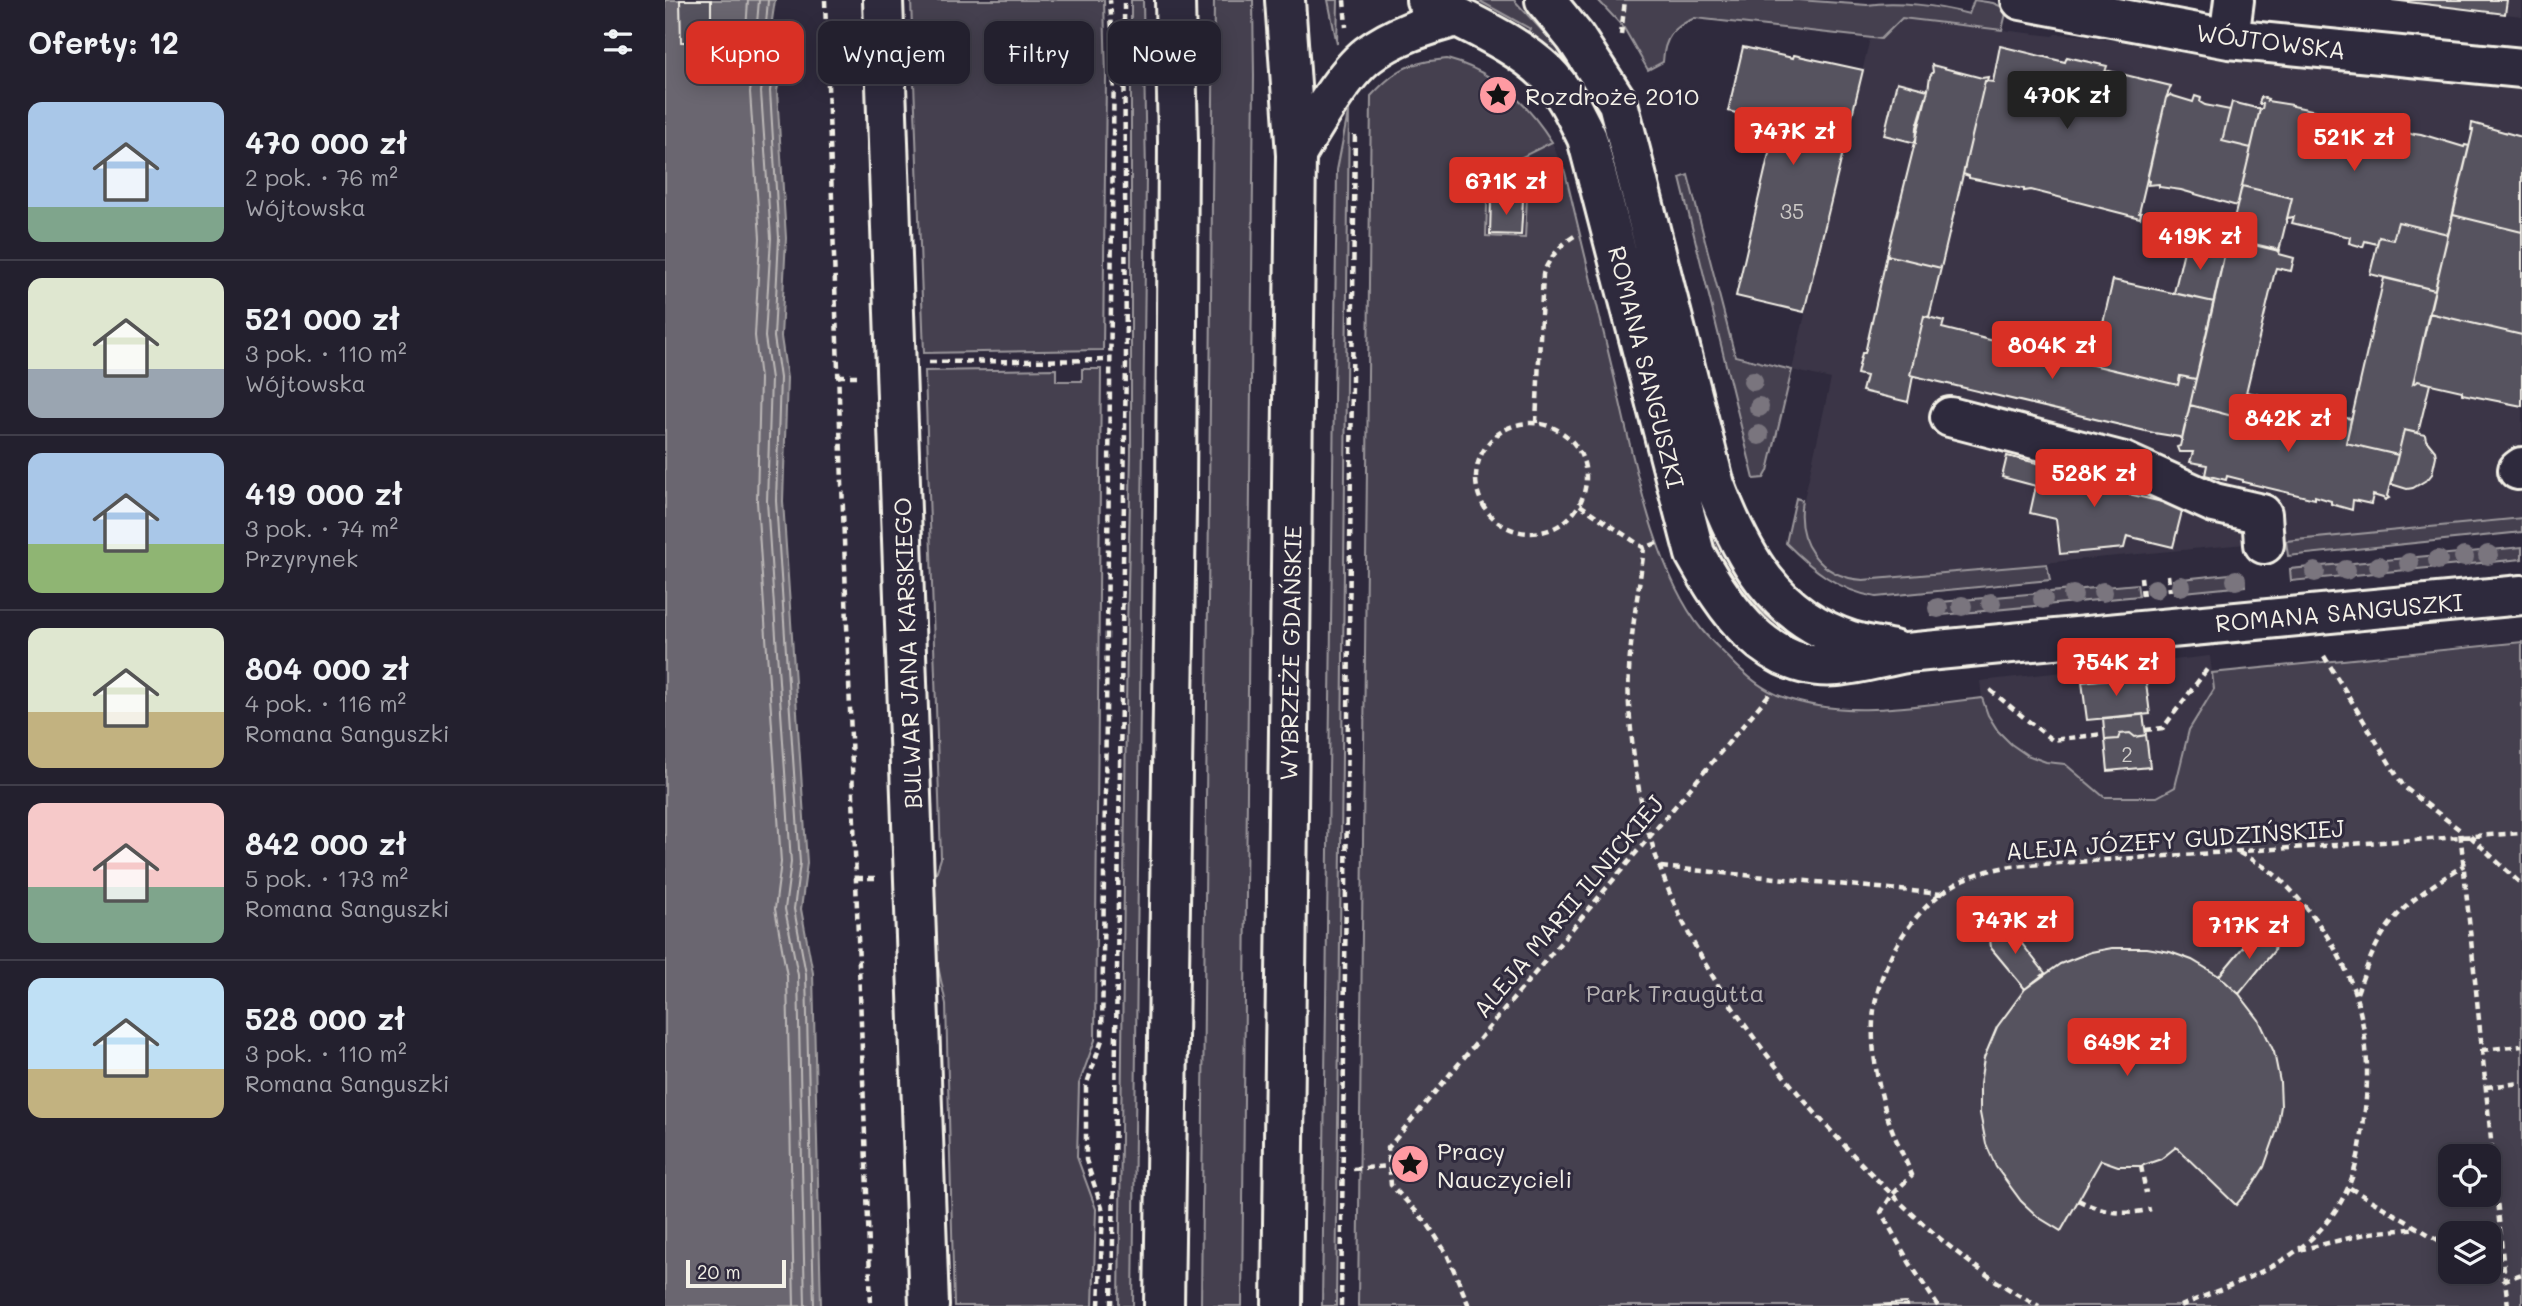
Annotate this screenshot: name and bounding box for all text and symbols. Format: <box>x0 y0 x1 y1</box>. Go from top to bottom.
street label: WÓJTOWSKA <box>2194 16 2348 66</box>
chip: Kupno <box>686 21 804 84</box>
chip: Wynajem <box>818 21 970 84</box>
chip: Filtry <box>984 21 1094 84</box>
chip: Nowe <box>1108 21 1221 84</box>
text: Oferty: 12 <box>28 22 179 62</box>
icon: filters <box>599 23 637 61</box>
pin: 470K zł <box>2002 72 2132 131</box>
place icon: Rozdroże 2010 <box>1477 74 1519 116</box>
text: 470K zł <box>2024 79 2110 109</box>
place label: Rozdroże 2010 <box>1525 80 1699 111</box>
pin: 747K zł <box>1728 108 1858 167</box>
pin: 521K zł <box>2289 114 2419 173</box>
text: 747K zł <box>1751 115 1835 145</box>
text: 521K zł <box>2313 121 2395 151</box>
text: 470 000 zł <box>245 122 407 162</box>
icon: home <box>84 130 168 214</box>
pin: 671K zł <box>1441 158 1571 217</box>
text: 2 pok. · 76 m² <box>245 162 398 192</box>
text: 671K zł <box>1465 165 1547 195</box>
text: Wójtowska <box>245 192 366 222</box>
house number: 35 <box>1780 197 1804 224</box>
pin: 419K zł <box>2135 212 2265 272</box>
text: 419K zł <box>2158 220 2242 250</box>
street label: ROMANA SANGUSZKI <box>1602 243 1692 491</box>
text: 521 000 zł <box>245 298 400 338</box>
icon: home <box>84 306 168 390</box>
pin: 804K zł <box>1987 322 2117 381</box>
text: 804K zł <box>2008 329 2096 359</box>
text: 3 pok. · 110 m² <box>245 338 407 368</box>
text: Wójtowska <box>245 368 366 398</box>
pin: 842K zł <box>2223 394 2353 454</box>
text: 842K zł <box>2245 402 2331 432</box>
pin: 528K zł <box>2029 449 2159 509</box>
text: 528K zł <box>2051 457 2137 487</box>
text: 419 000 zł <box>245 473 403 513</box>
icon: home <box>84 481 168 565</box>
street label: BULWAR JANA KARSKIEGO <box>886 497 928 809</box>
text: 3 pok. · 74 m² <box>245 513 398 543</box>
street label: WYBRZEŻE GDAŃSKIE <box>1272 525 1308 781</box>
text: Przyrynek <box>245 543 358 573</box>
street label: ROMANA SANGUSZKI <box>2214 586 2464 638</box>
pin: 754K zł <box>2051 638 2181 698</box>
text: 754K zł <box>2073 646 2159 676</box>
text: 804 000 zł <box>245 648 409 688</box>
icon: home <box>84 656 168 740</box>
text: 4 pok. · 116 m² <box>245 688 406 718</box>
text: Romana Sanguszki <box>245 718 450 748</box>
house number: 2 <box>2121 740 2133 767</box>
street label: ALEJA MARII ILNICKIEJ <box>1466 788 1670 1024</box>
street label: ALEJA JÓZEFY GUDZIŃSKIEJ <box>2005 812 2345 866</box>
text: 842 000 zł <box>245 823 407 863</box>
icon: home <box>84 831 168 915</box>
text: 5 pok. · 173 m² <box>245 863 408 893</box>
text: Romana Sanguszki <box>245 893 450 923</box>
pin: 747K zł <box>1950 897 2080 956</box>
pin: 717K zł <box>2184 902 2314 961</box>
text: 747K zł <box>1973 904 2057 934</box>
text: 717K zł <box>2209 909 2289 939</box>
park label: Park Traugutta <box>1586 977 1764 1008</box>
text: 528 000 zł <box>245 998 405 1038</box>
icon: home <box>84 1006 168 1090</box>
pin: 649K zł <box>2062 1018 2192 1078</box>
text: 649K zł <box>2084 1026 2171 1056</box>
text: 3 pok. · 110 m² <box>245 1038 407 1068</box>
text: Romana Sanguszki <box>245 1068 450 1098</box>
place label: Pracy Nauczycieli <box>1437 1135 1572 1194</box>
place icon: Pracy Nauczycieli <box>1389 1143 1431 1185</box>
map controls <box>2438 1144 2501 1284</box>
button: locate <box>2438 1144 2501 1207</box>
button: layers <box>2438 1221 2501 1284</box>
scale bar <box>686 1257 786 1289</box>
text: 20 m <box>697 1259 741 1284</box>

